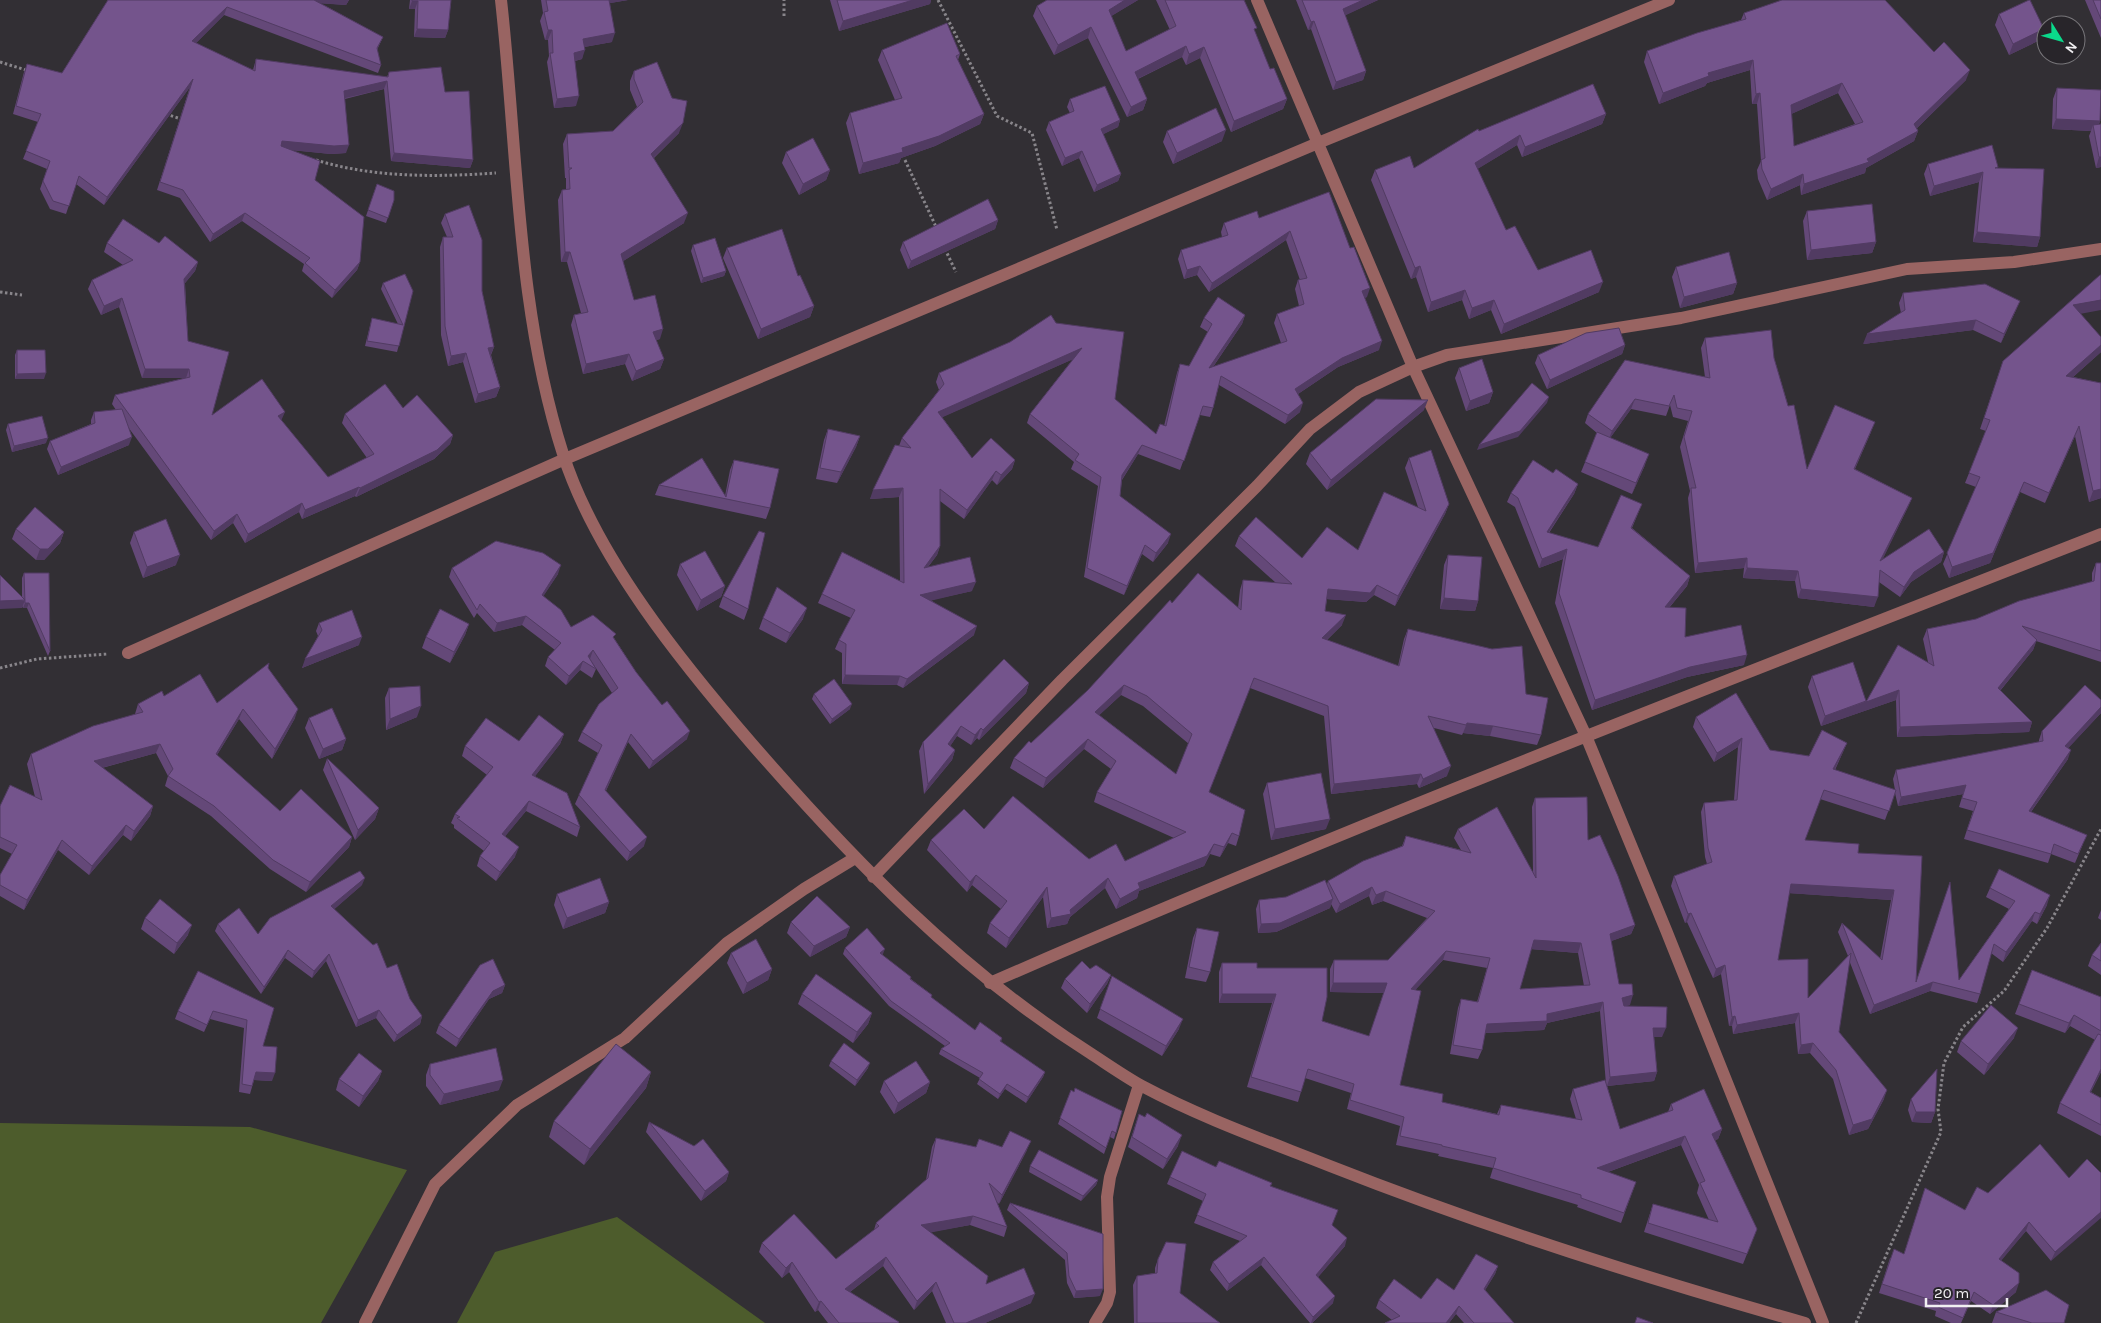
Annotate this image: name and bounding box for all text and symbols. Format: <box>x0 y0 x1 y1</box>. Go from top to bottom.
north arrow <box>2036 15 2086 65</box>
text: N <box>2061 38 2081 57</box>
scale bar <box>1926 1276 2007 1308</box>
text: 20 m <box>1934 1284 1969 1302</box>

